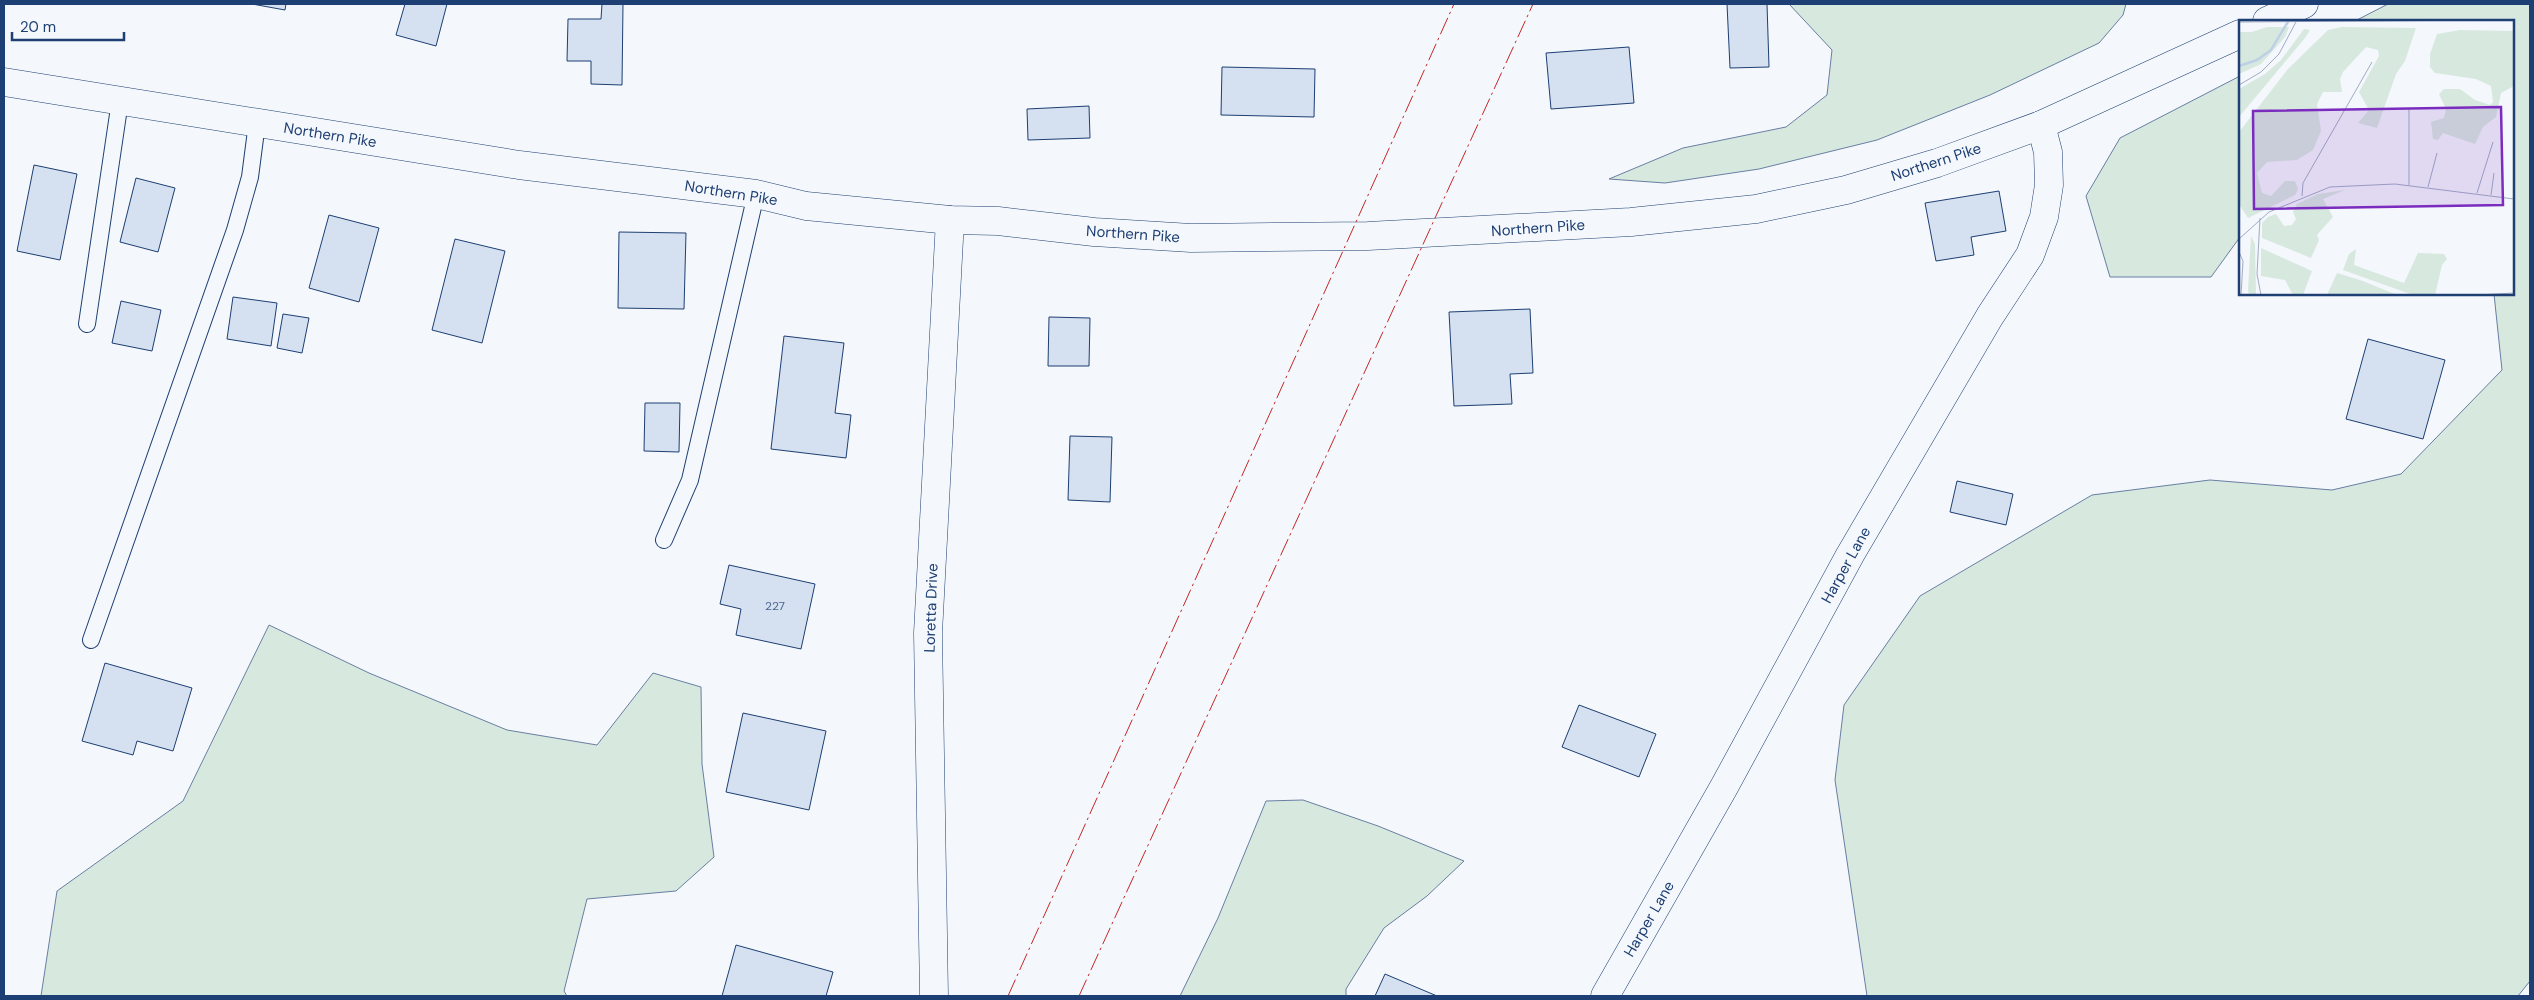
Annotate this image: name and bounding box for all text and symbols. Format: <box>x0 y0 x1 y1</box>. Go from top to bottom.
scale bar <box>12 10 125 42</box>
text: 20 m <box>20 17 56 37</box>
inset map <box>2239 20 2514 295</box>
street label: Northern Pike <box>282 118 378 152</box>
street label: Northern Pike <box>1888 138 1984 186</box>
street label: Northern Pike <box>683 176 779 210</box>
street label: Northern Pike <box>1491 215 1585 241</box>
street label: Northern Pike <box>1086 221 1180 247</box>
street label: Harper Lane <box>1817 523 1875 607</box>
street label: Loretta Drive <box>919 563 943 653</box>
house number: 227 <box>765 598 785 614</box>
street label: Harper Lane <box>1619 877 1679 961</box>

